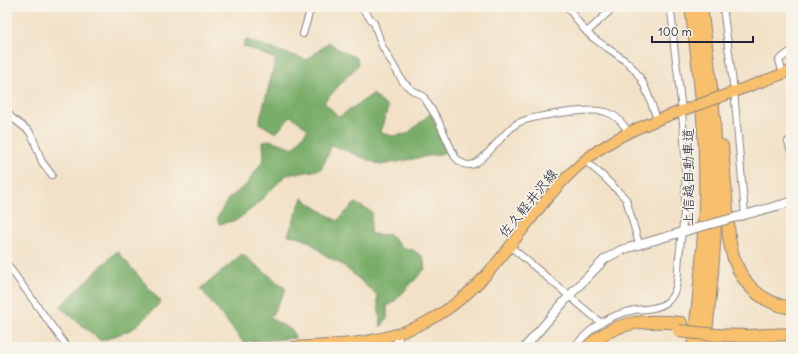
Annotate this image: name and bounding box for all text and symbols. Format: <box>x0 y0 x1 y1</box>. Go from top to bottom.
scale bar <box>652 18 753 44</box>
text: 100 m <box>658 24 692 39</box>
street label: 上信越自動車道 <box>679 128 697 226</box>
street label: 佐久軽井沢線 <box>495 165 561 241</box>

